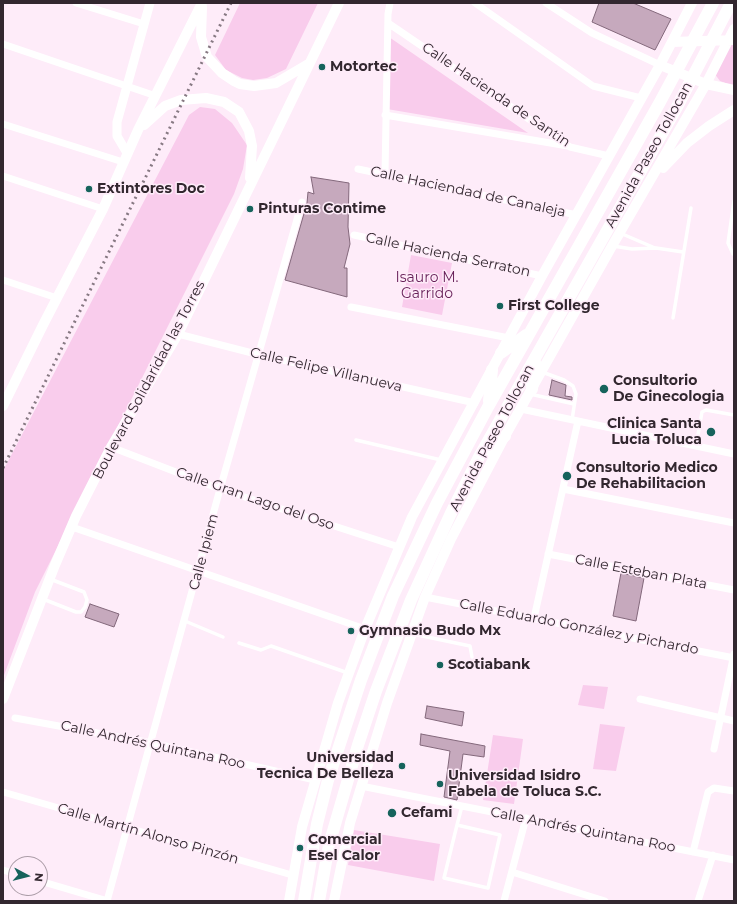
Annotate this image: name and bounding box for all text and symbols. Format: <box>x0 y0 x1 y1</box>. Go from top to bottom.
street label: Calle Hacienda de Santin <box>419 39 573 151</box>
place label: Motortec <box>330 59 397 75</box>
marker: Motortec <box>317 62 327 72</box>
street label: Avenida Paseo Tollocan <box>602 79 696 231</box>
street label: Calle Haciendad de Canaleja <box>369 163 567 221</box>
place label: Extintores Doc <box>97 181 205 197</box>
marker: Extintores Doc <box>84 184 94 194</box>
place label: Pinturas Contime <box>258 201 386 217</box>
marker: Pinturas Contime <box>245 204 255 214</box>
street label: Calle Hacienda Serraton <box>364 229 532 281</box>
park label: Isauro M. Garrido <box>396 270 458 302</box>
street label: Boulevard Solidaridad las Torres <box>89 278 209 482</box>
place label: First College <box>508 298 600 314</box>
marker: First College <box>495 301 505 311</box>
street label: Calle Felipe Villanueva <box>248 344 404 396</box>
street label: Avenida Paseo Tollocan <box>446 362 538 514</box>
place label: Consultorio De Ginecologia <box>613 373 724 406</box>
marker: Consultorio De Ginecologia <box>598 383 610 395</box>
place label: Clinica Santa Lucia Toluca <box>607 416 702 448</box>
marker: Clinica Santa Lucia Toluca <box>705 426 717 438</box>
place label: Consultorio Medico De Rehabilitacion <box>576 460 718 492</box>
street label: Calle Gran Lago del Oso <box>174 464 336 534</box>
marker: Consultorio Medico De Rehabilitacion <box>561 470 573 482</box>
street label: Calle Ipiem <box>186 512 222 592</box>
street label: Calle Esteban Plata <box>573 551 709 593</box>
street label: Calle Eduardo González y Pichardo <box>458 596 700 658</box>
place label: Gymnasio Budo Mx <box>359 623 501 639</box>
marker: Gymnasio Budo Mx <box>346 626 356 636</box>
place label: Scotiabank <box>448 657 530 673</box>
marker: Scotiabank <box>435 660 445 670</box>
street label: Calle Andrés Quintana Roo <box>59 717 247 773</box>
place label: Universidad Tecnica De Belleza <box>257 750 394 782</box>
marker: Universidad Tecnica De Belleza <box>397 761 407 771</box>
place label: Universidad Isidro Fabela de Toluca S.C. <box>448 768 601 800</box>
marker: Universidad Isidro Fabela de Toluca S.C. <box>435 779 445 789</box>
street label: Calle Martín Alonso Pinzón <box>55 800 241 868</box>
street label: Calle Andrés Quintana Roo <box>489 804 677 856</box>
place label: Cefami <box>401 805 453 821</box>
marker: Cefami <box>386 807 398 819</box>
place label: Comercial Esel Calor <box>308 832 382 864</box>
marker: Comercial Esel Calor <box>295 843 305 853</box>
north arrow <box>8 856 48 896</box>
text: N <box>31 872 46 883</box>

